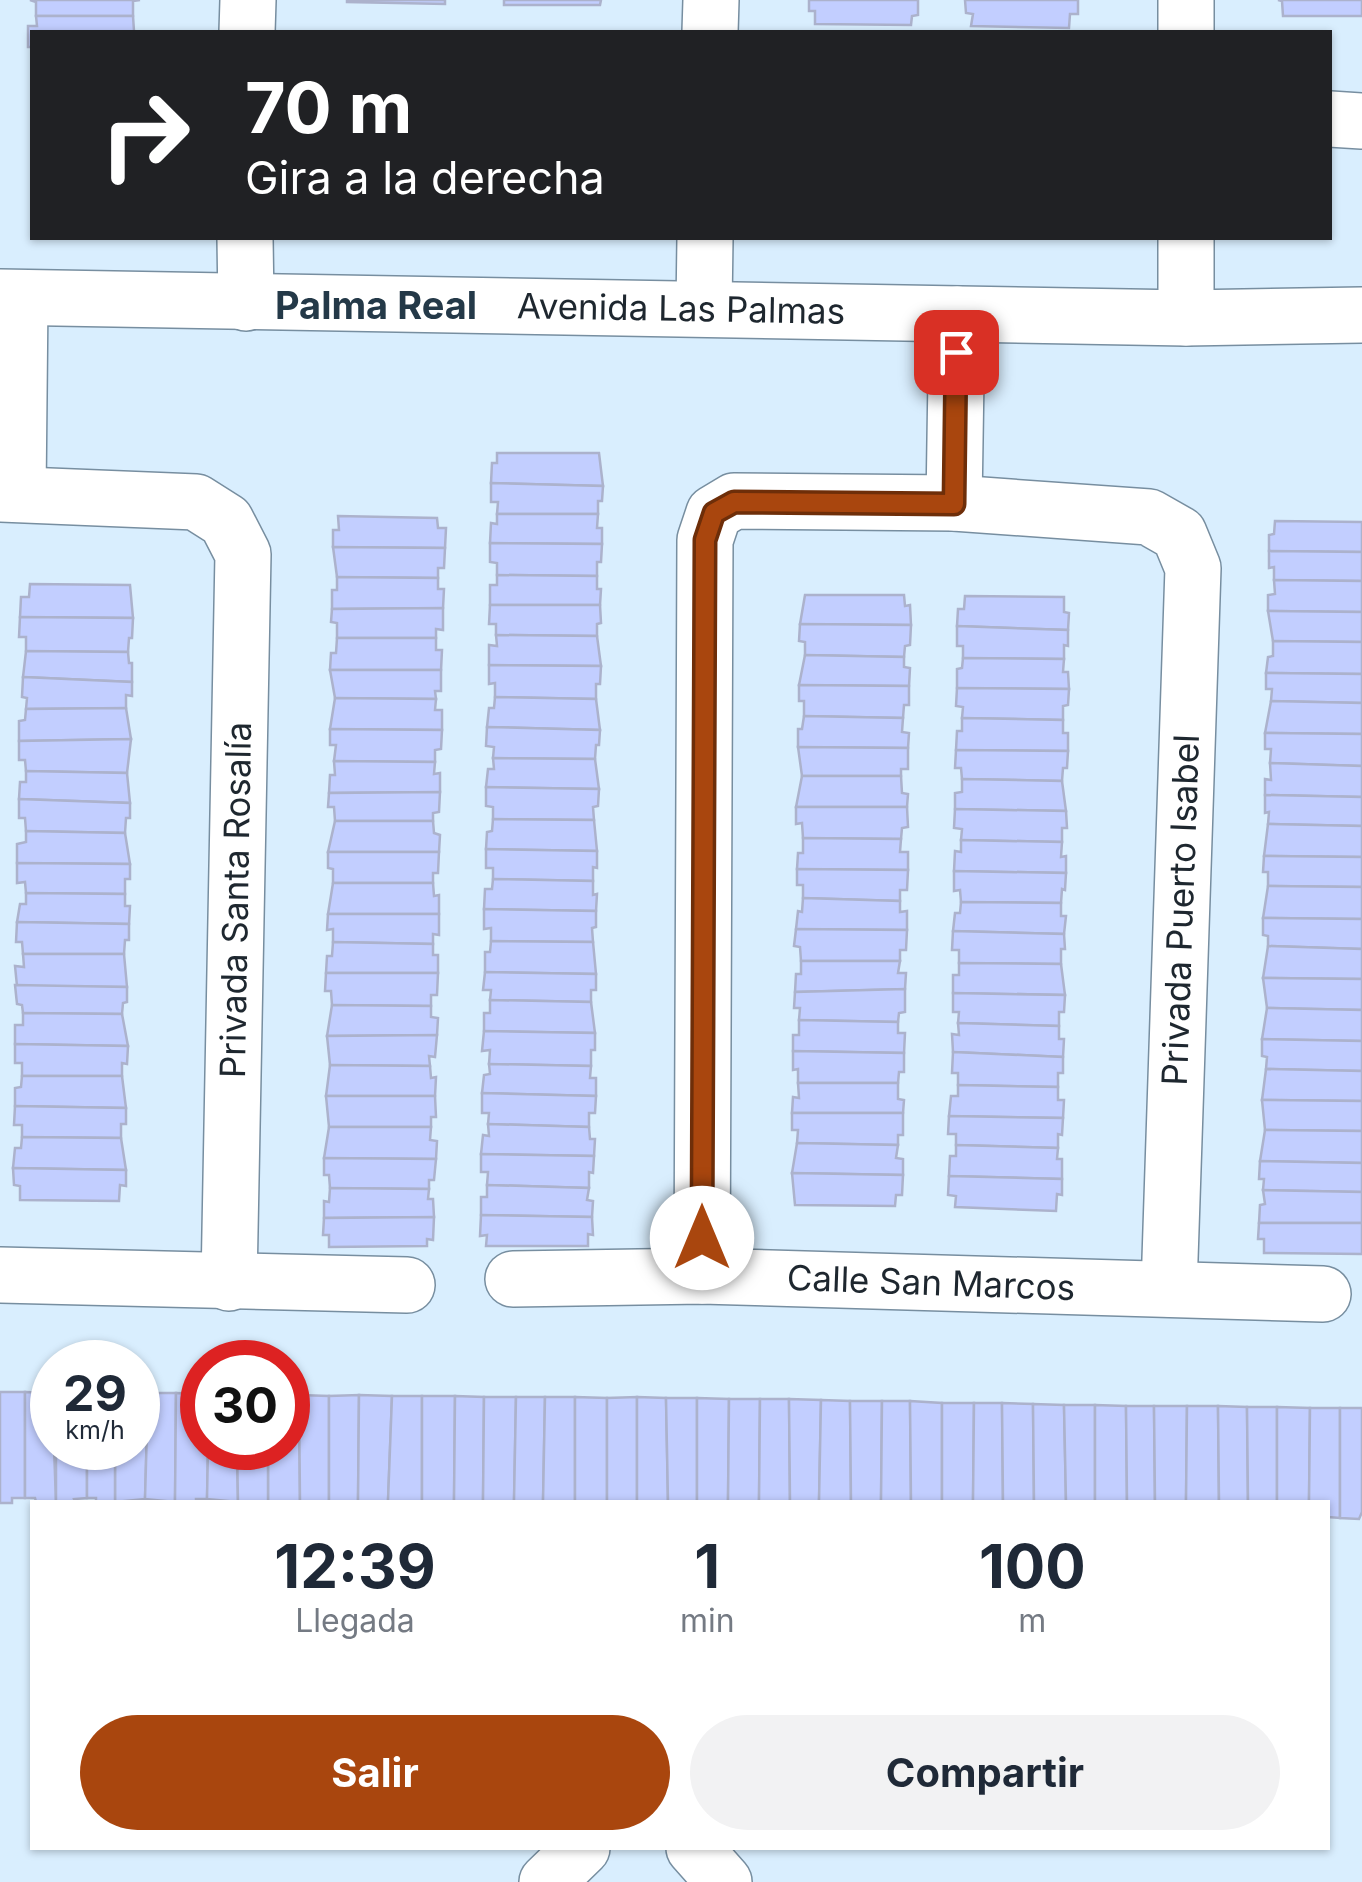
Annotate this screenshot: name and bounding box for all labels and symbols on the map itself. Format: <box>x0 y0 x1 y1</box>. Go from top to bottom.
district label: Palma Real <box>275 282 477 328</box>
street label: Avenida Las Palmas <box>517 284 845 332</box>
pin <box>914 310 999 395</box>
street label: Privada Santa Rosalía <box>211 722 259 1078</box>
street label: Privada Puerto Isabel <box>1153 734 1207 1086</box>
position arrow <box>650 1186 754 1290</box>
street label: Calle San Marcos <box>786 1256 1076 1308</box>
speed limit sign: 30 <box>180 1340 310 1470</box>

